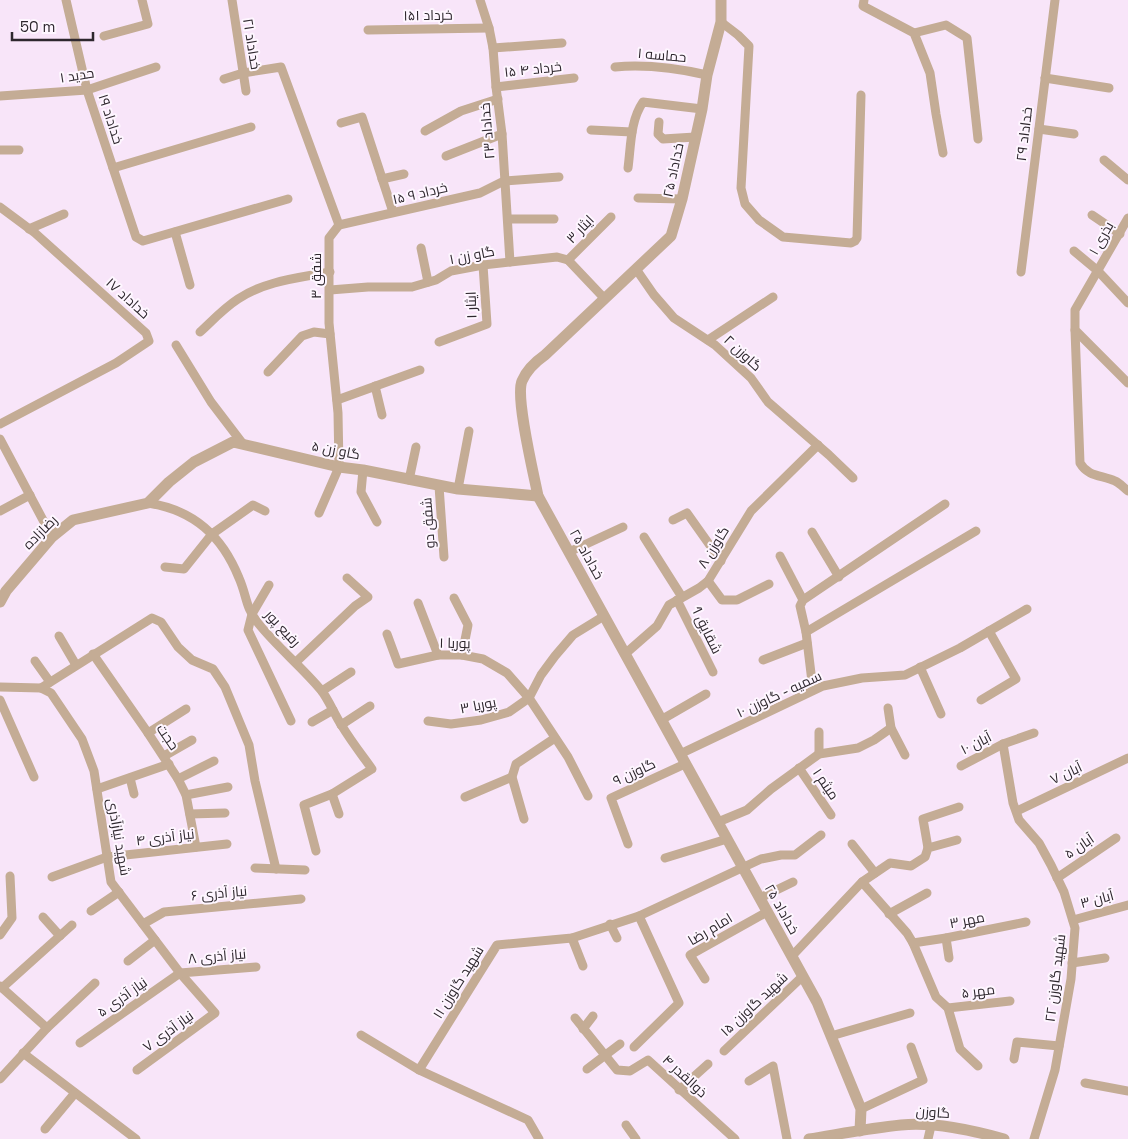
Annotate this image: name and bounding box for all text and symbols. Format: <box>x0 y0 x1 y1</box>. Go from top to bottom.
street label: ۱۵خرداد ۱ <box>403 6 453 24</box>
scale bar <box>12 10 94 42</box>
text: 50 m <box>20 17 55 36</box>
street label: خداداد ۲۱ <box>239 17 265 71</box>
street label: حماسه ۱ <box>637 44 687 66</box>
street label: ۱۵ خرداد ۴ <box>503 57 563 81</box>
street label: حدید ۱ <box>59 63 95 87</box>
street label: خداداد ۱۹ <box>94 92 128 146</box>
street label: خداداد ۲۳ <box>476 102 498 160</box>
street label: خداداد ۲۹ <box>1012 106 1036 162</box>
street label: خداداد ۲۵ <box>658 141 688 199</box>
street label: ۱۵ خرداد ۹ <box>391 178 449 208</box>
street label: ایثار ۳ <box>562 211 598 247</box>
street label: بذری ۱ <box>1085 218 1117 258</box>
street label: گاو زن ۱ <box>448 242 496 268</box>
street label: شفق ۳ <box>307 253 325 299</box>
street label: خداداد ۱۷ <box>102 274 154 322</box>
street label: ایثار ۱ <box>462 291 480 319</box>
street label: گاوزن ۲ <box>720 331 766 375</box>
street label: گاو زن ۵ <box>310 436 362 464</box>
street label: شفق دو <box>417 497 439 549</box>
street label: رضازاده <box>19 511 61 553</box>
street label: گاوزن ۸ <box>693 522 733 572</box>
street label: خداداد ۲۵ <box>566 526 608 582</box>
street label: شقایق 1 <box>688 603 726 657</box>
street label: رفیع پور <box>260 605 305 651</box>
street label: پوریا ۱ <box>439 634 471 653</box>
street label: سمیه - گاوزن ۱۰ <box>734 666 824 722</box>
street label: پوریا ۳ <box>458 693 498 718</box>
street label: حجت <box>153 721 183 753</box>
street label: آبان ۱۰ <box>957 728 995 758</box>
street label: گاوزن ۹ <box>610 754 658 790</box>
street label: آبان ۷ <box>1047 758 1085 788</box>
street label: میثم ۱ <box>808 765 843 804</box>
street label: شهید نیازآذری <box>103 797 135 877</box>
street label: نیاز آذری ۴ <box>135 824 195 850</box>
street label: آبان ۵ <box>1061 829 1098 862</box>
street label: خداداد ۲۵ <box>761 881 803 937</box>
street label: نیاز آذری ۶ <box>190 882 248 904</box>
street label: آبان ۳ <box>1078 886 1116 912</box>
street label: مهر ۳ <box>948 908 986 932</box>
street label: امام رضا <box>685 909 736 950</box>
street label: شهید گاوزن ۲۲ <box>1041 933 1069 1023</box>
street label: شهید گاوزن ۱۱ <box>429 942 487 1022</box>
street label: نیاز آذری ۸ <box>187 944 247 968</box>
street label: شهید گاوزن ۱۵ <box>716 968 792 1040</box>
street label: نیاز آذری ۵ <box>93 973 151 1021</box>
street label: مهر ۵ <box>960 980 996 1002</box>
street label: نیاز آذری ۷ <box>139 1007 197 1055</box>
street label: ذوالقدر ۴ <box>659 1051 711 1101</box>
street label: گاوزن <box>915 1102 951 1122</box>

